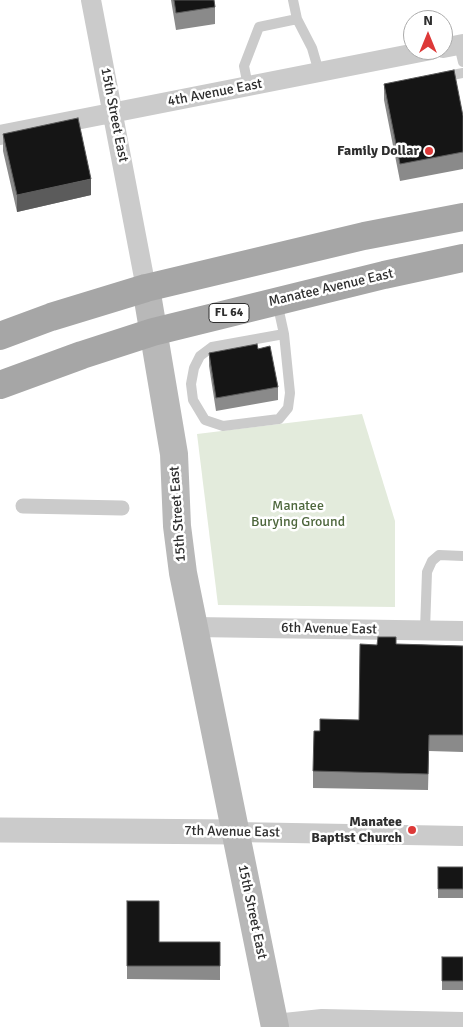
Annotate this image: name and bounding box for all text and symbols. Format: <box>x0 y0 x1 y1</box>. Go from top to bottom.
north arrow <box>403 10 453 60</box>
text: N <box>423 12 433 29</box>
street label: 15th Street East <box>97 66 131 164</box>
street label: 4th Avenue East <box>166 76 264 110</box>
place label: Family Dollar <box>337 143 419 159</box>
marker: Family Dollar <box>423 145 435 157</box>
street label: Manatee Avenue East <box>267 265 395 311</box>
road number: FL 64 <box>209 304 249 322</box>
street label: 15th Street East <box>166 465 190 563</box>
park label: Manatee Burying Ground <box>251 498 345 530</box>
street label: 6th Avenue East <box>281 620 377 638</box>
place label: Manatee Baptist Church <box>311 814 402 846</box>
street label: 7th Avenue East <box>184 823 280 841</box>
marker: Manatee Baptist Church <box>406 824 418 836</box>
street label: 15th Street East <box>234 863 270 961</box>

